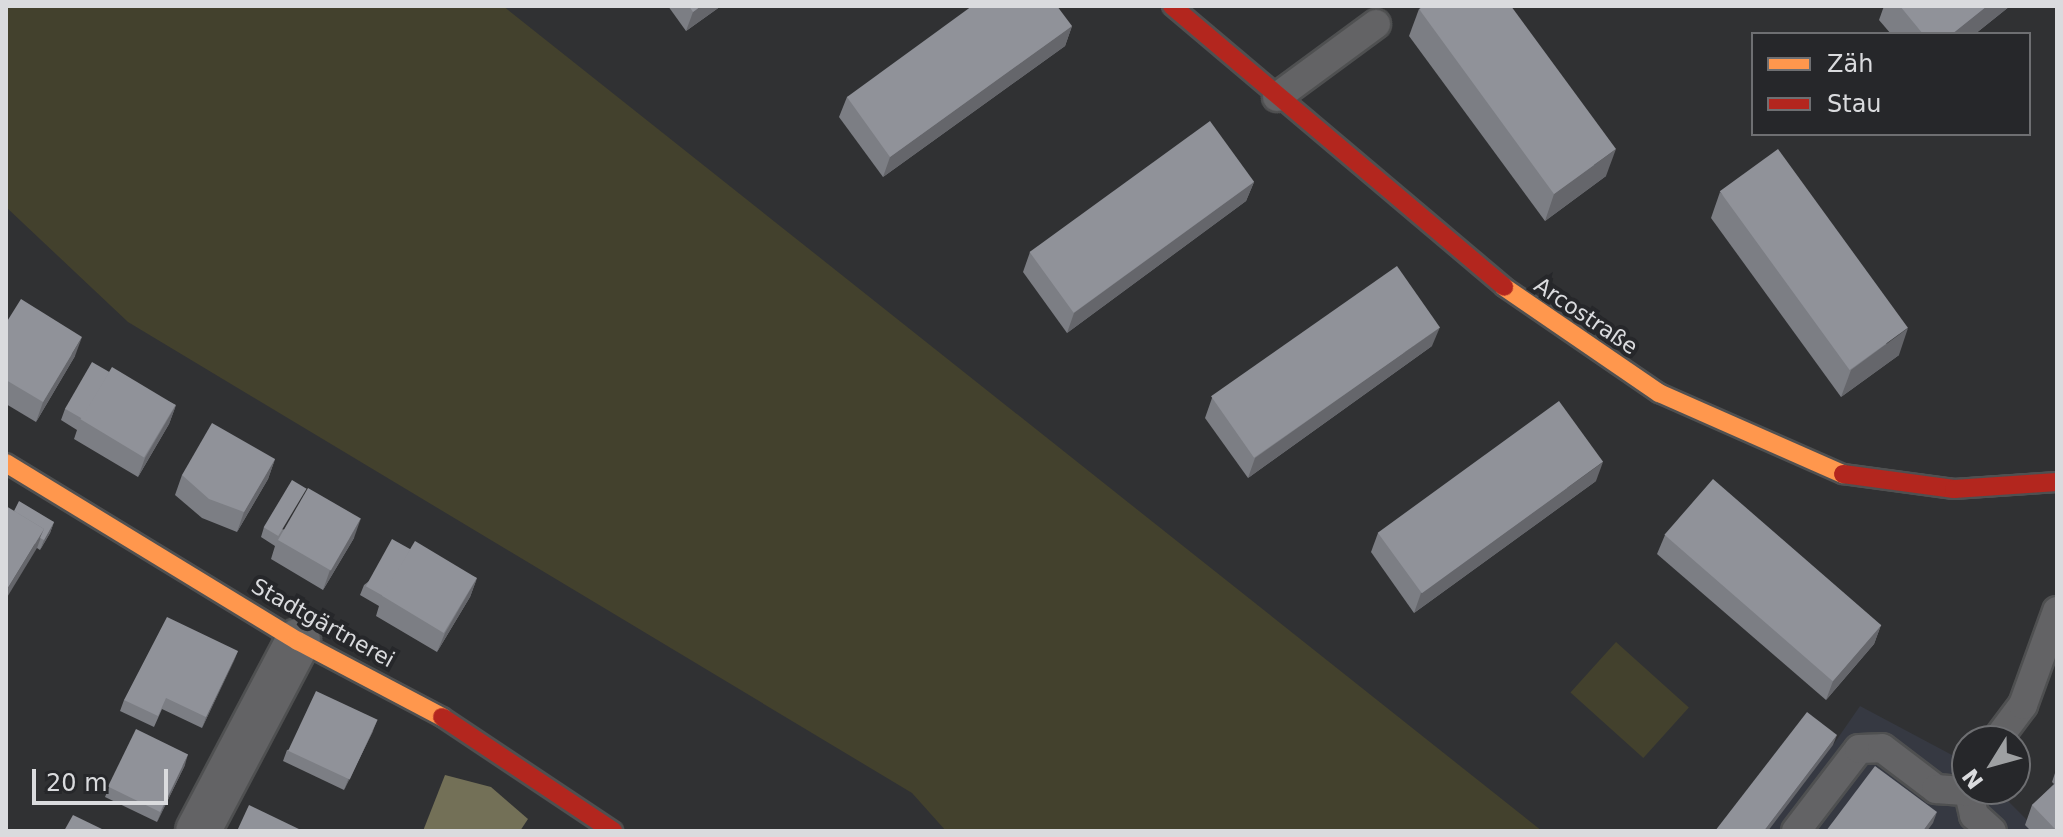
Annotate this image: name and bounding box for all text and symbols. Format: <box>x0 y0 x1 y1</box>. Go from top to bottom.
legend <box>1751 32 2031 136</box>
text: Zäh <box>1827 50 1873 78</box>
text: Stau <box>1827 90 1882 118</box>
street label: Arcostraße <box>1529 272 1643 360</box>
street label: Stadtgärtnerei <box>247 573 399 673</box>
north arrow <box>1951 725 2031 805</box>
scale bar <box>36 753 172 803</box>
text: N <box>1958 764 1989 793</box>
text: 20 m <box>46 769 108 797</box>

